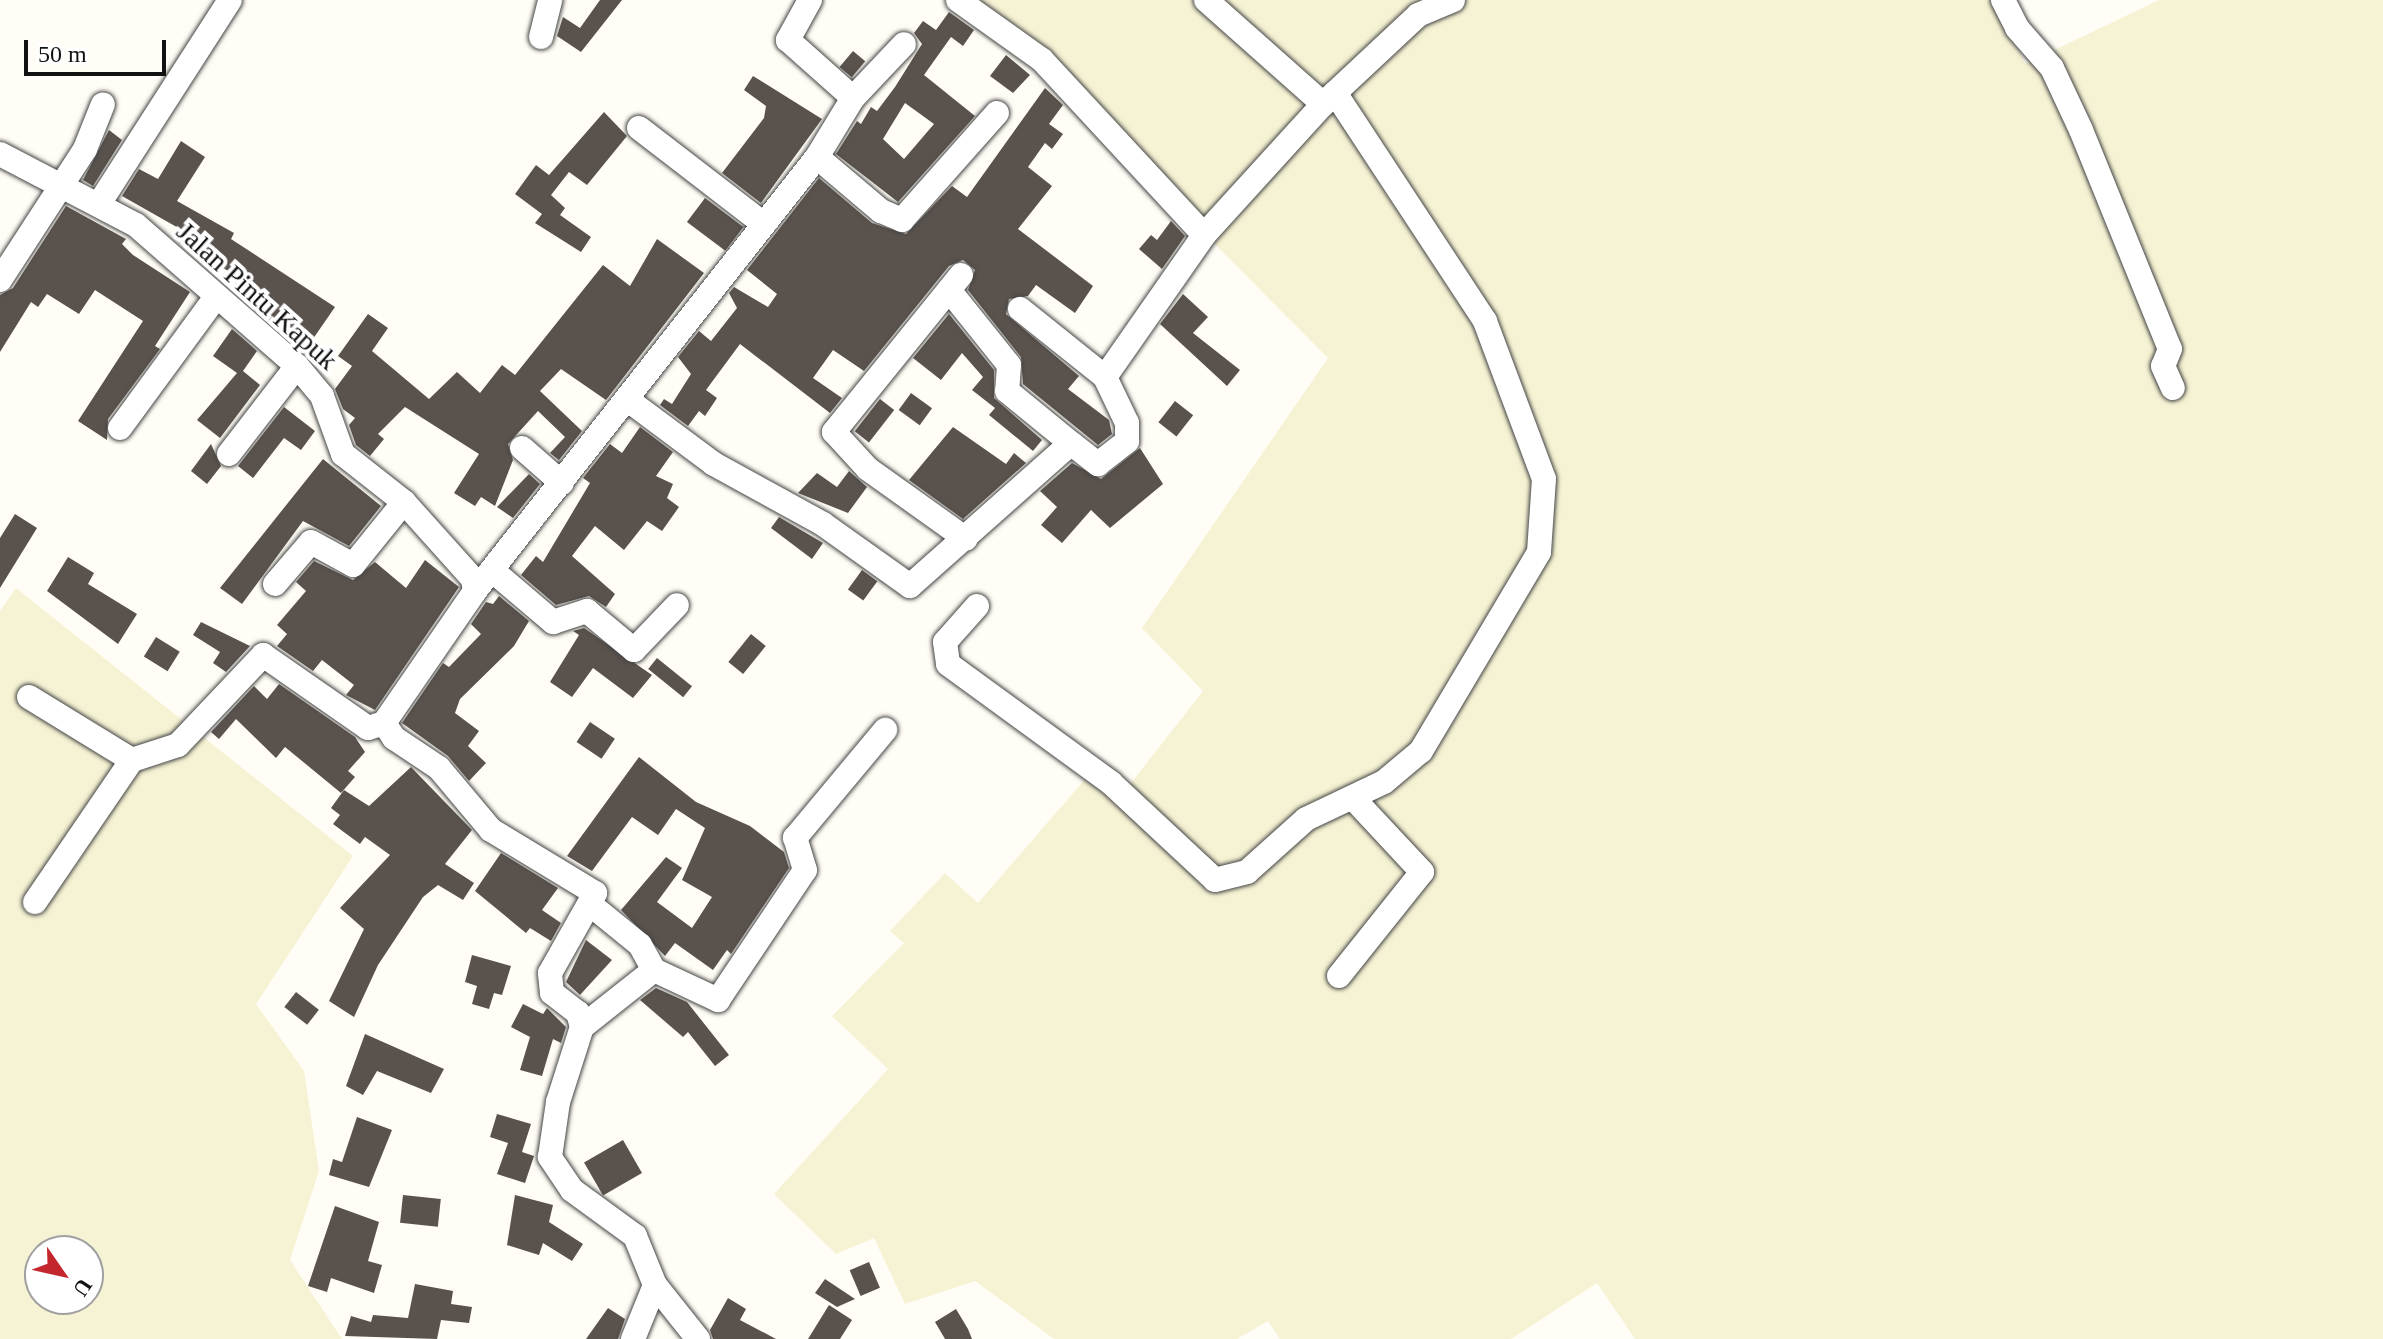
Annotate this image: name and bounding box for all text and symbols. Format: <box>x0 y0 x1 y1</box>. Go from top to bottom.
scale bar <box>28 24 170 74</box>
text: 50 m <box>38 41 87 67</box>
street label: Jalan Pintu Kapuk <box>169 215 345 377</box>
north arrow <box>24 1235 104 1315</box>
text: U <box>68 1274 97 1301</box>

